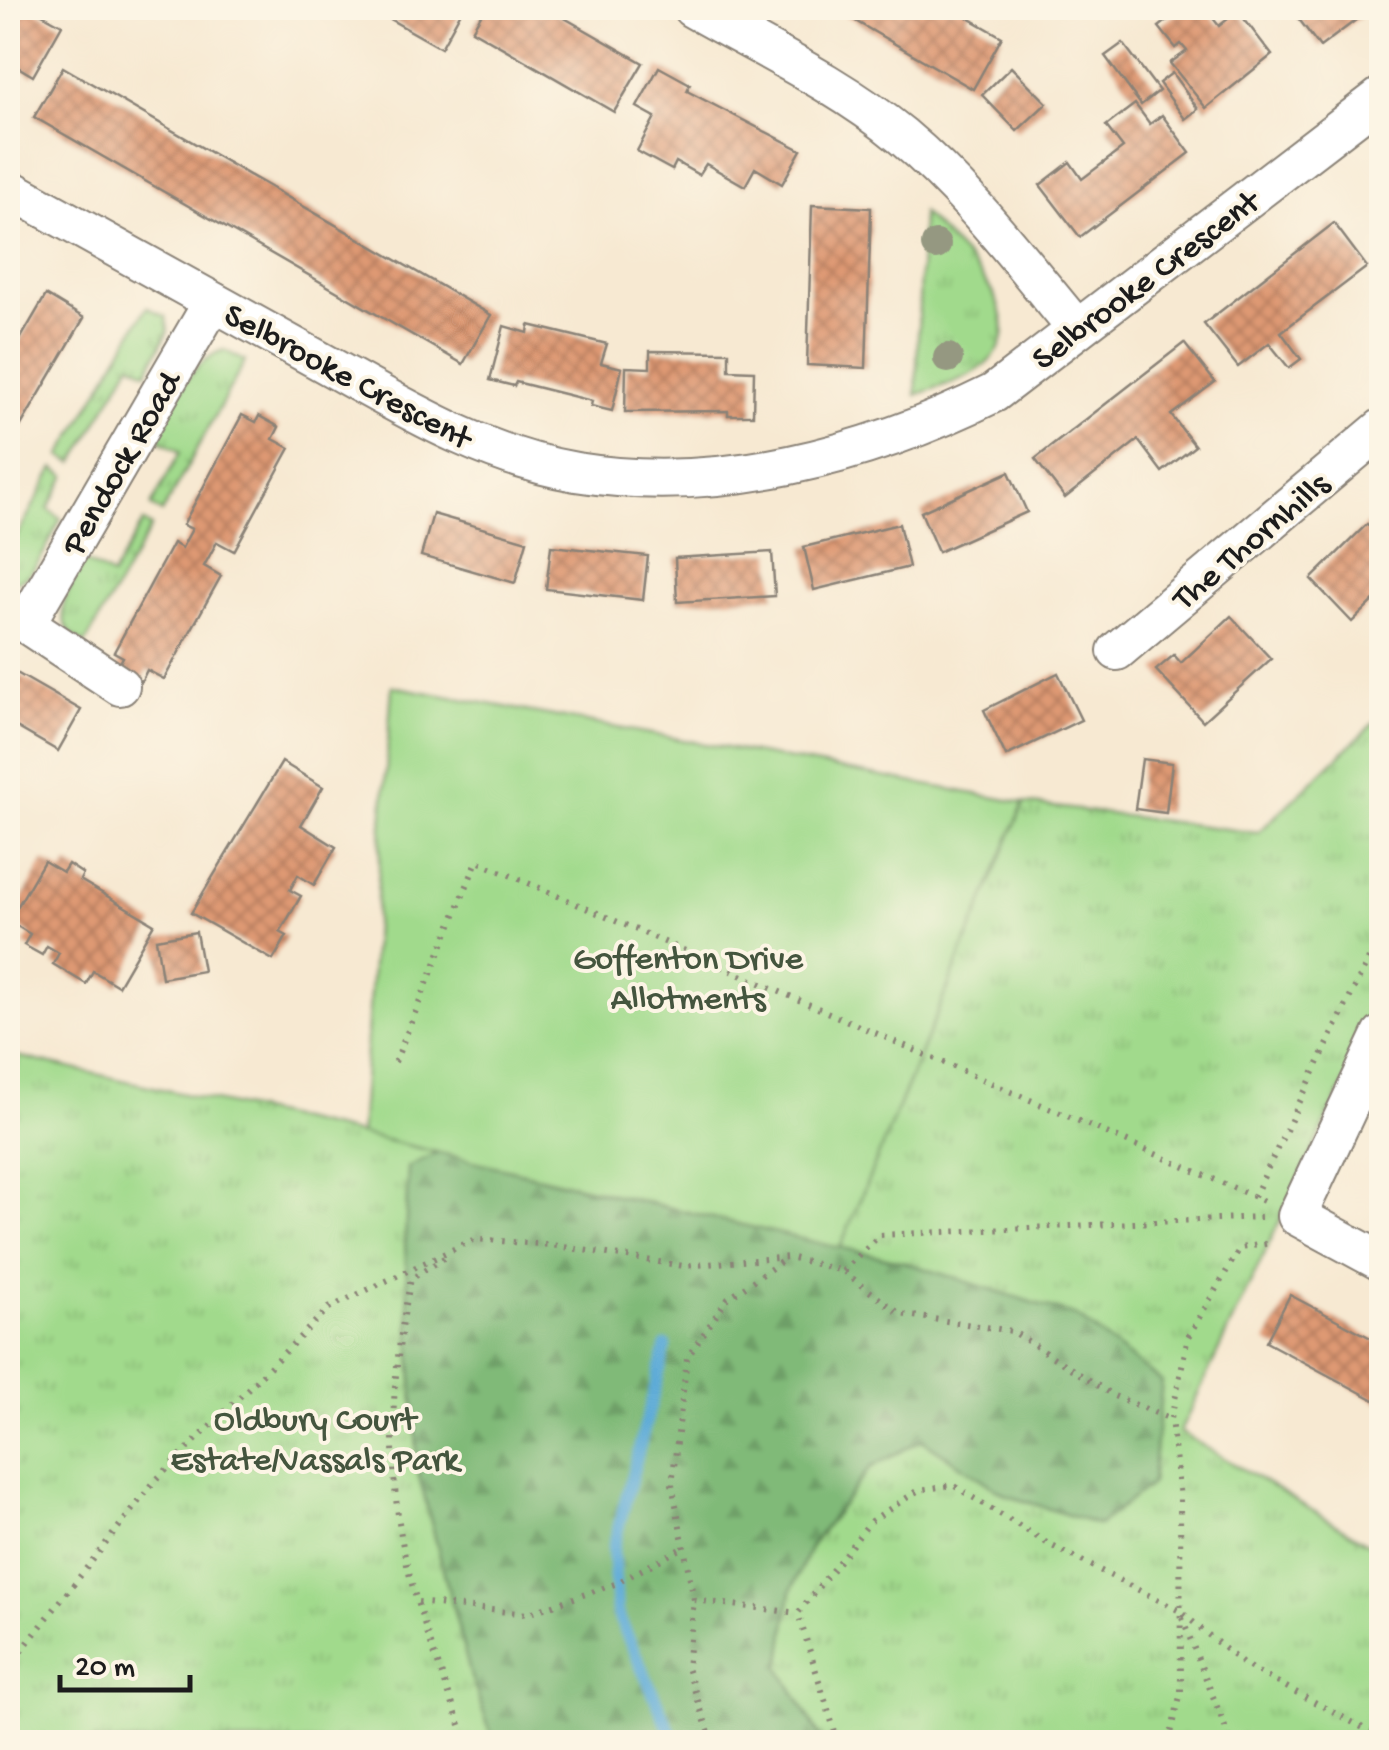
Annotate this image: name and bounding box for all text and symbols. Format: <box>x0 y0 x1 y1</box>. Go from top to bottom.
street label: Selbrooke Crescent <box>1025 182 1271 381</box>
street label: Selbrooke Crescent <box>216 296 480 463</box>
street label: Pendock Road <box>54 364 194 565</box>
street label: The Thornhills <box>1164 465 1340 622</box>
park label: Goffenton Drive Allotments <box>573 941 804 1022</box>
park label: Oldbury Court Estate/Vassals Park <box>171 1402 463 1483</box>
scale bar <box>60 1630 190 1692</box>
text: 20 m <box>75 1652 135 1687</box>

